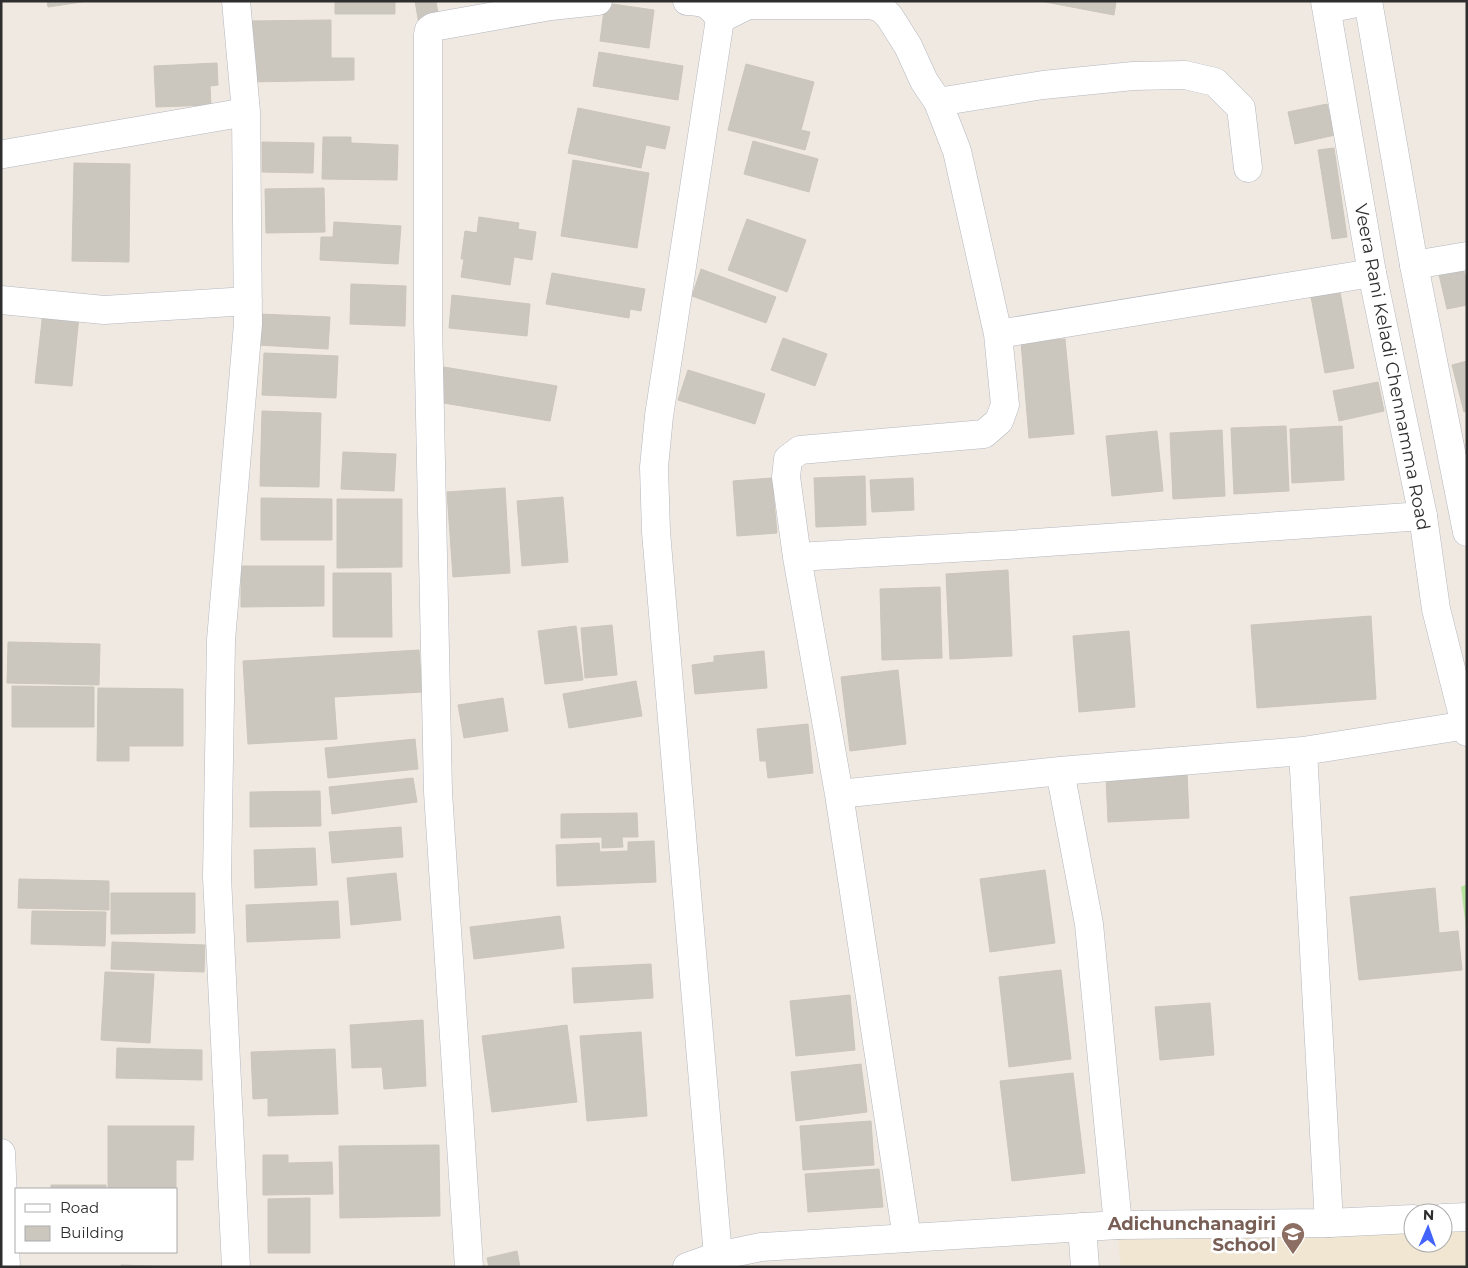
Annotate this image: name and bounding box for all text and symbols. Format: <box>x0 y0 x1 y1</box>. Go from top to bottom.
street label: Veera Rani Keladi Chennamma Road <box>1350 202 1434 532</box>
legend <box>15 1188 178 1253</box>
text: Road <box>60 1198 99 1217</box>
north arrow <box>1403 1203 1453 1253</box>
text: N <box>1422 1206 1434 1224</box>
place label: Adichunchanagiri School <box>1107 1213 1276 1256</box>
school or university icon: Adichunchanagiri School <box>1280 1221 1306 1255</box>
text: Building <box>60 1223 124 1242</box>

